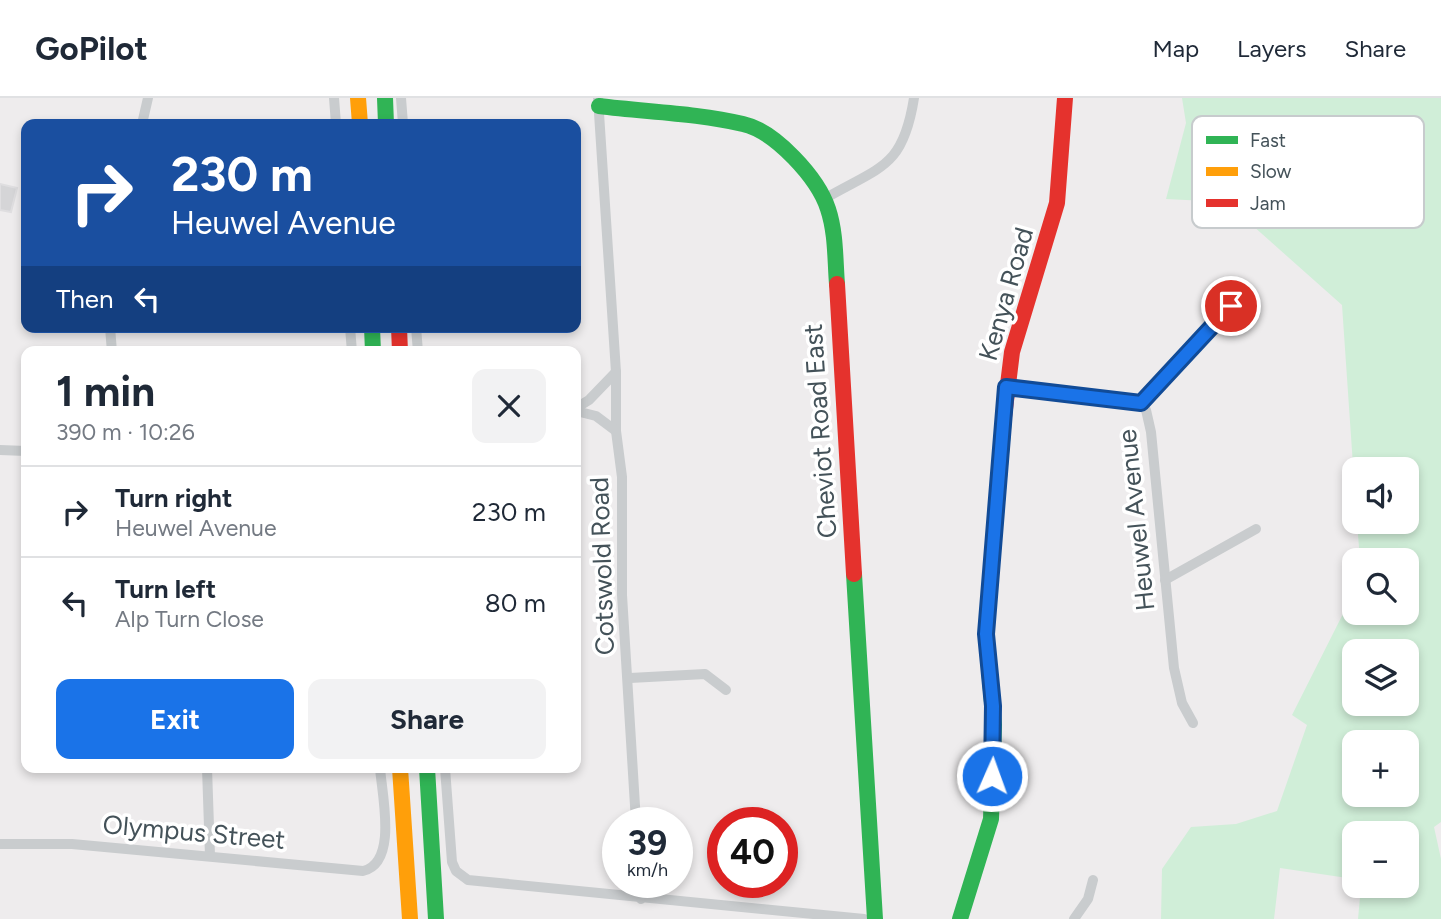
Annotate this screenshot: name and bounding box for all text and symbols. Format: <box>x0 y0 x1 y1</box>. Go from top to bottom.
text: GoPilot <box>35 29 148 68</box>
text: Map <box>1152 34 1199 63</box>
text: Layers <box>1237 34 1306 63</box>
text: Share <box>1344 34 1406 63</box>
legend <box>1192 116 1424 228</box>
text: Fast <box>1250 129 1286 152</box>
text: 230 m <box>171 144 313 203</box>
icon: right <box>56 147 147 238</box>
text: Slow <box>1250 160 1292 183</box>
text: Jam <box>1250 192 1286 215</box>
text: Heuwel Avenue <box>171 204 396 242</box>
street label: Kenya Road <box>972 224 1040 364</box>
pin <box>1201 276 1261 336</box>
icon: left <box>128 280 166 318</box>
text: Then <box>56 283 114 315</box>
icon: arrive <box>1212 287 1250 325</box>
street label: Cheviot Road East <box>797 323 843 539</box>
text: 1 min <box>56 366 155 417</box>
button: close <box>472 369 546 443</box>
text: 390 m · 10:26 <box>56 418 195 446</box>
street label: Heuwel Avenue <box>1111 428 1161 612</box>
map controls <box>1342 457 1419 898</box>
button: sound <box>1342 457 1419 534</box>
street label: Cotswold Road <box>583 476 621 656</box>
text: Turn right <box>115 482 232 514</box>
icon: right <box>56 493 94 531</box>
text: 230 m <box>472 496 546 528</box>
text: Heuwel Avenue <box>115 514 277 542</box>
button: search <box>1342 548 1419 625</box>
text: Turn left <box>115 573 216 605</box>
icon: left <box>56 584 94 622</box>
text: 80 m <box>485 587 546 619</box>
text: Alp Turn Close <box>115 605 264 633</box>
button: layers <box>1342 639 1419 716</box>
button: Exit <box>56 679 294 759</box>
button: Share <box>308 679 546 759</box>
button: + <box>1342 730 1419 807</box>
position arrow <box>955 739 1029 813</box>
speed limit sign: 40 <box>707 807 798 898</box>
street label: Olympus Street <box>101 808 287 856</box>
button: − <box>1342 821 1419 898</box>
text: 39 <box>628 822 667 864</box>
text: km/h <box>627 859 668 881</box>

